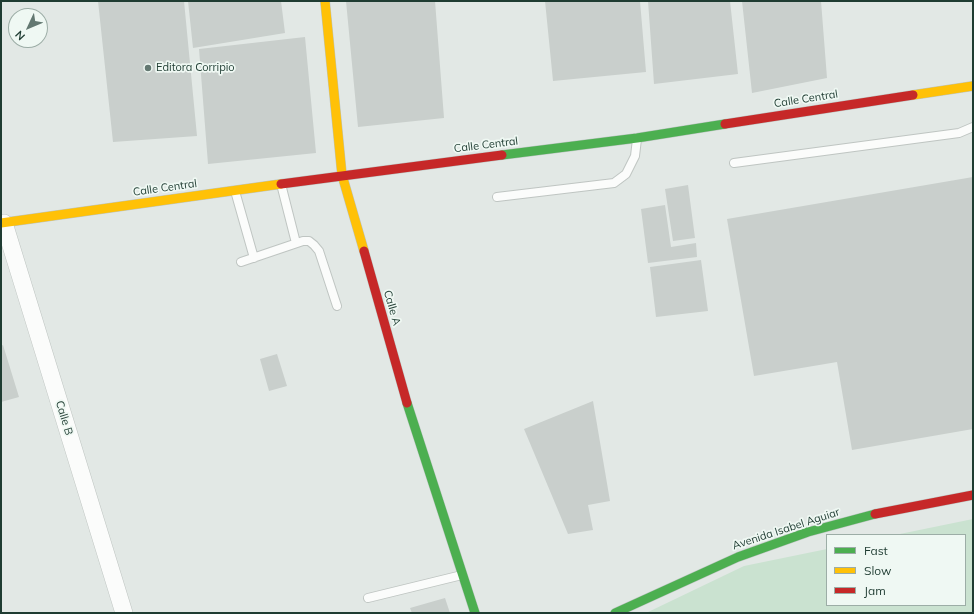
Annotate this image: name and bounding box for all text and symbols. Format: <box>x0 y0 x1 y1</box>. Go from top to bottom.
north arrow <box>8 8 48 48</box>
text: N <box>12 28 28 43</box>
place label: Editora Corripio <box>156 61 235 75</box>
marker: Editora Corripio <box>143 63 153 73</box>
street label: Calle Central <box>773 87 839 111</box>
street label: Calle Central <box>453 135 519 155</box>
street label: Calle Central <box>132 177 198 199</box>
street label: Calle A <box>381 289 403 327</box>
street label: Calle B <box>52 399 76 437</box>
street label: Avenida Isabel Aguiar <box>731 505 841 553</box>
legend <box>826 534 966 606</box>
text: Fast <box>864 543 888 558</box>
text: Slow <box>864 563 892 578</box>
text: Jam <box>864 583 886 598</box>

